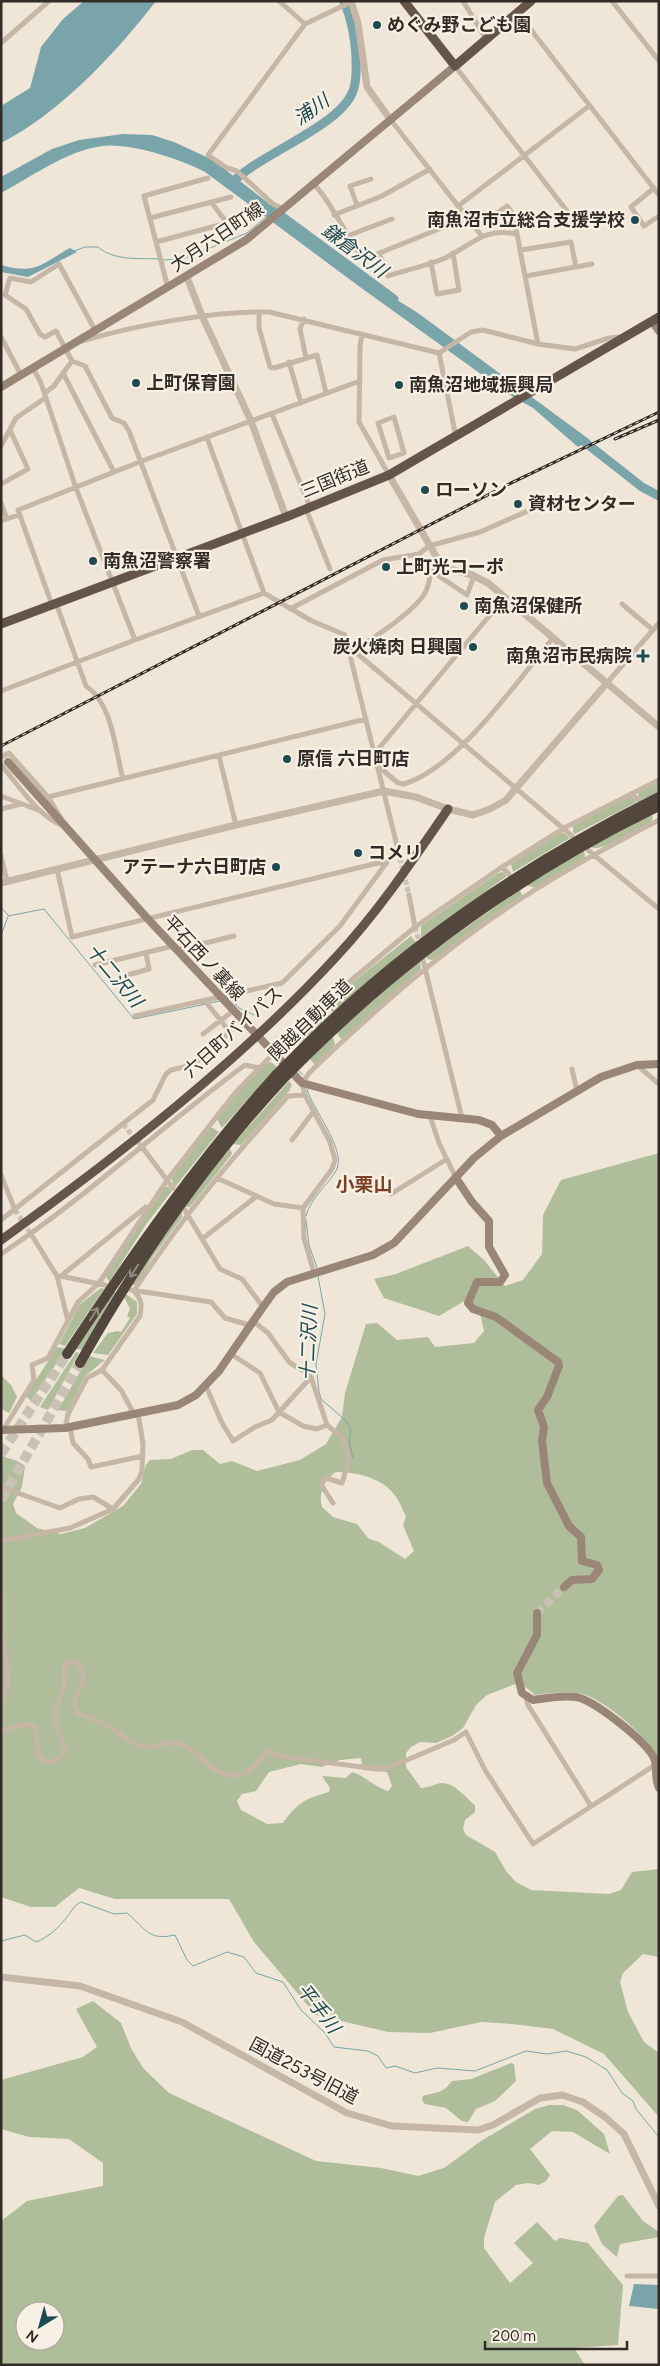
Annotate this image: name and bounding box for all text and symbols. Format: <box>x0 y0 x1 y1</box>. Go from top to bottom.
place label: めぐみ野こども園 <box>387 14 532 36</box>
marker: めぐみ野こども園 <box>371 19 383 31</box>
water label: 浦川 <box>289 88 335 130</box>
street label: 大月六日町線 <box>166 198 268 276</box>
place label: 南魚沼市立総合支援学校 <box>427 209 625 231</box>
marker: 南魚沼市立総合支援学校 <box>629 214 641 226</box>
water label: 鎌倉沢川 <box>317 218 394 284</box>
place label: 上町保育園 <box>146 372 236 394</box>
place label: 南魚沼地域振興局 <box>409 374 553 396</box>
marker: 上町保育園 <box>130 377 142 389</box>
marker: 南魚沼地域振興局 <box>393 379 405 391</box>
street label: 三国街道 <box>298 455 372 503</box>
place label: ローソン <box>435 479 507 501</box>
marker: ローソン <box>419 484 431 496</box>
place label: 資材センター <box>528 493 636 515</box>
marker: 資材センター <box>512 498 524 510</box>
place label: 南魚沼警察署 <box>103 550 211 572</box>
marker: 南魚沼警察署 <box>87 555 99 567</box>
place label: 上町光コーポ <box>396 556 504 578</box>
marker: 上町光コーポ <box>380 561 392 573</box>
place label: 南魚沼保健所 <box>474 595 582 617</box>
marker: 南魚沼保健所 <box>458 600 470 612</box>
place label: 炭火焼肉 日興園 <box>333 636 463 658</box>
marker: 炭火焼肉 日興園 <box>467 641 479 653</box>
place label: 南魚沼市民病院 <box>506 645 632 667</box>
marker: 南魚沼市民病院 <box>636 649 650 663</box>
place label: 原信 六日町店 <box>297 748 409 770</box>
marker: 原信 六日町店 <box>281 753 293 765</box>
place label: コメリ <box>368 842 422 864</box>
marker: コメリ <box>352 847 364 859</box>
place label: アテーナ六日町店 <box>122 856 266 878</box>
marker: アテーナ六日町店 <box>270 861 282 873</box>
street label: 平石西ノ裏線 <box>159 911 249 1005</box>
water label: 十二沢川 <box>81 939 149 1013</box>
street label: 関越自動車道 <box>264 975 356 1065</box>
street label: 六日町バイパス <box>179 982 287 1082</box>
district label: 小栗山 <box>335 1173 393 1196</box>
one-way arrow <box>129 1263 139 1277</box>
water label: 十二沢川 <box>296 1303 321 1381</box>
one-way arrow <box>89 1307 99 1321</box>
water label: 平手川 <box>292 1979 346 2039</box>
street label: 国道253号旧道 <box>246 2033 362 2109</box>
north arrow <box>15 2301 65 2351</box>
scale bar <box>485 2318 628 2350</box>
text: N <box>23 2326 42 2346</box>
text: 200 m <box>492 2327 536 2345</box>

